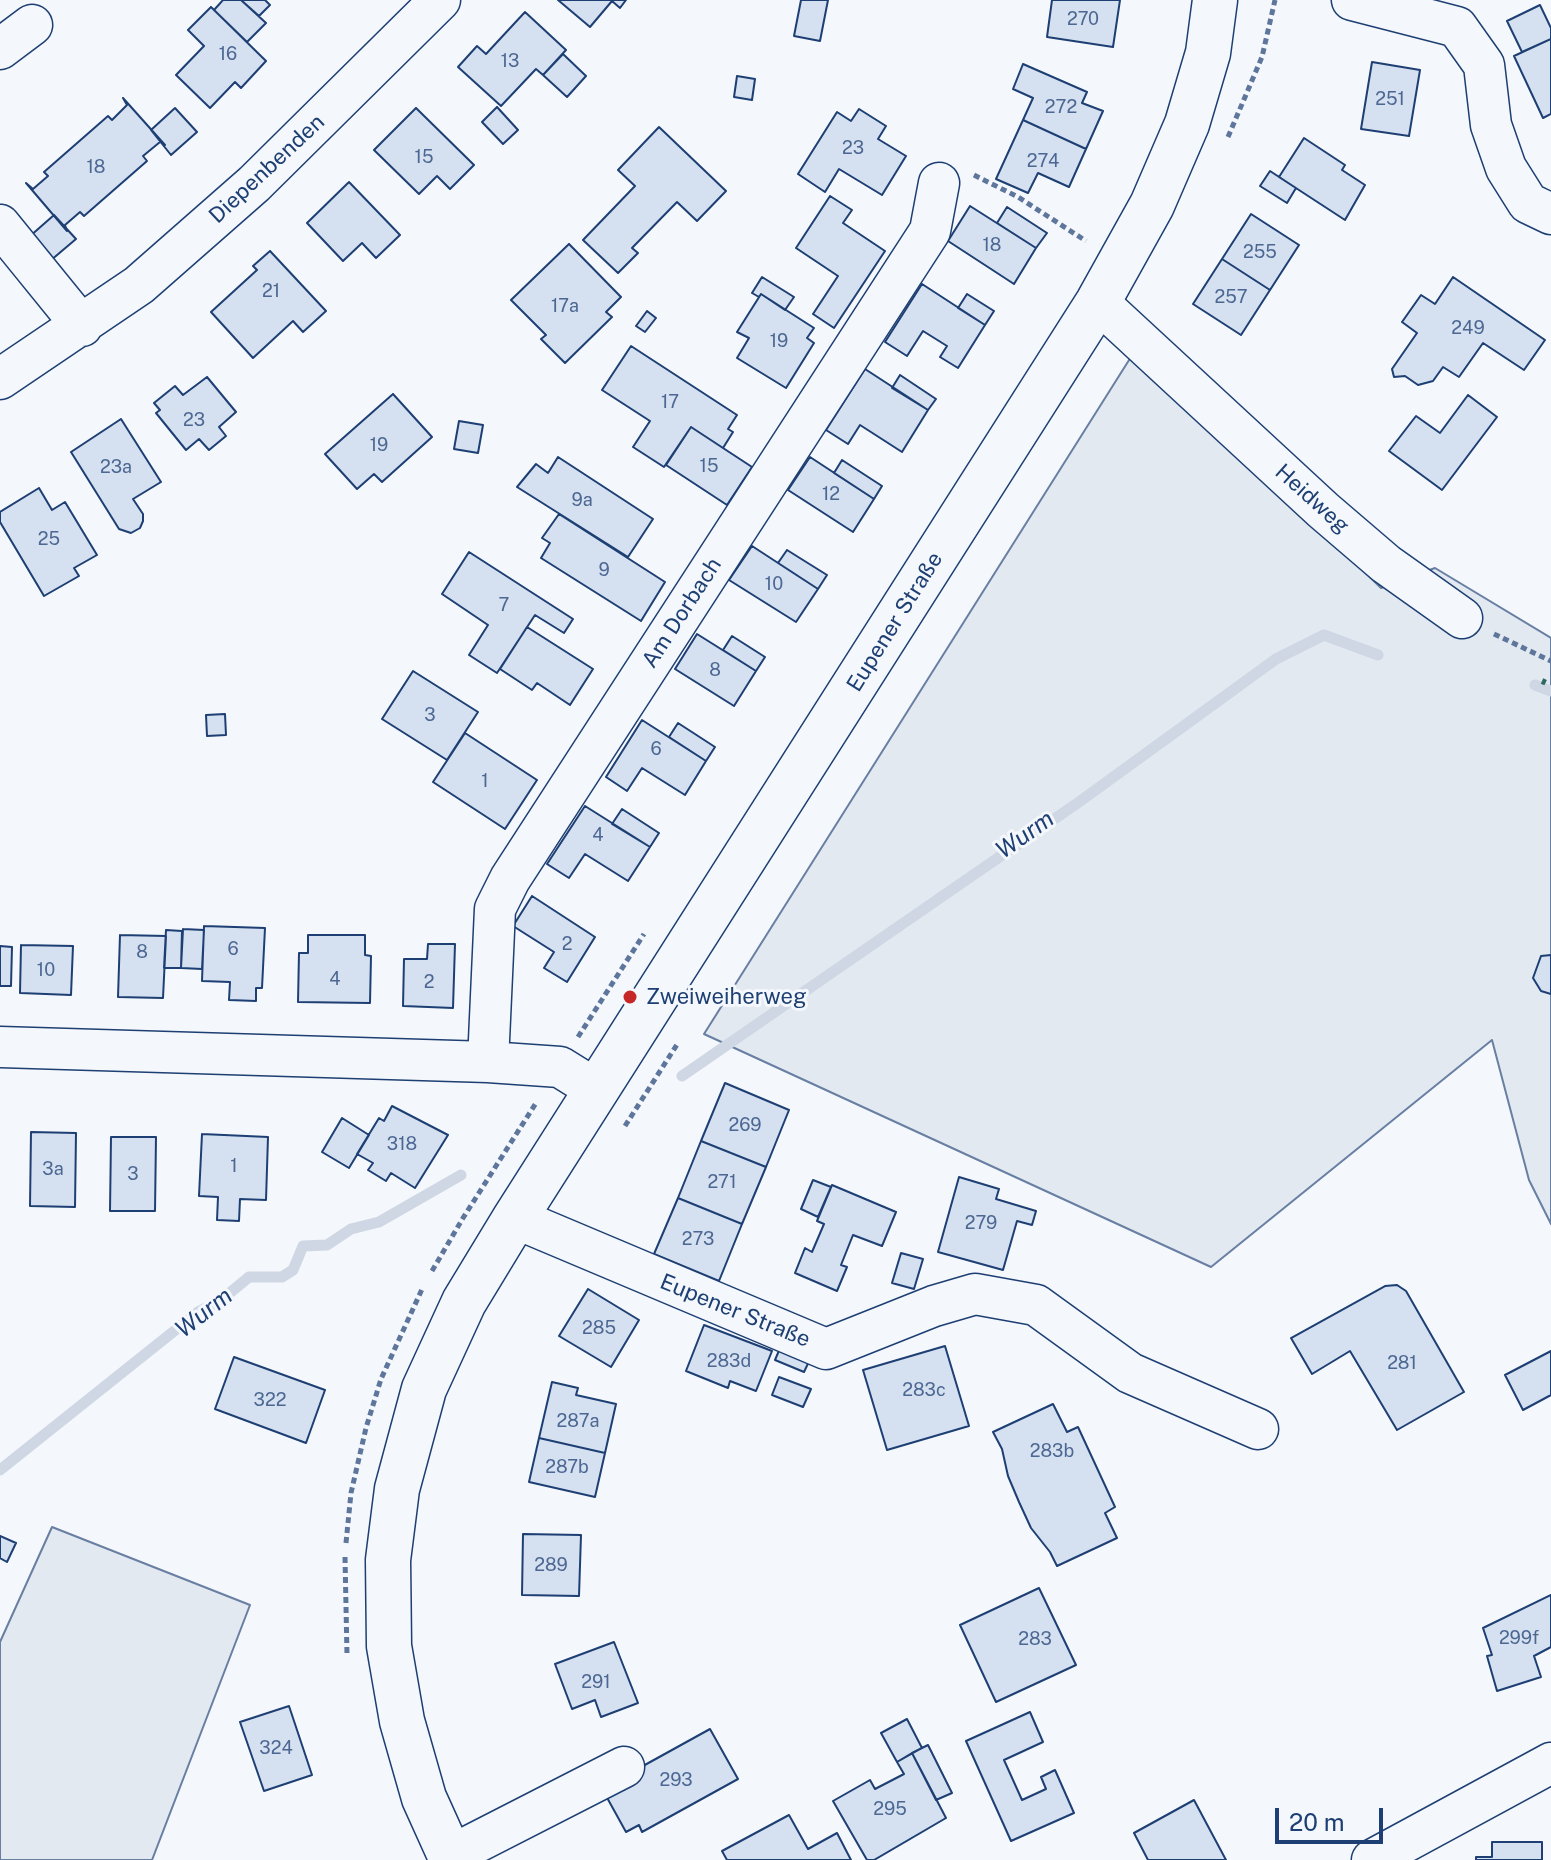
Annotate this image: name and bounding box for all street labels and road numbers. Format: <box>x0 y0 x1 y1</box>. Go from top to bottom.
street label: Diepenbenden <box>204 109 330 229</box>
street label: Heidweg <box>1269 459 1355 539</box>
street label: Eupener Straße <box>841 547 949 697</box>
street label: Am Dorbach <box>637 553 727 673</box>
street label: Eupener Straße <box>656 1269 814 1353</box>

